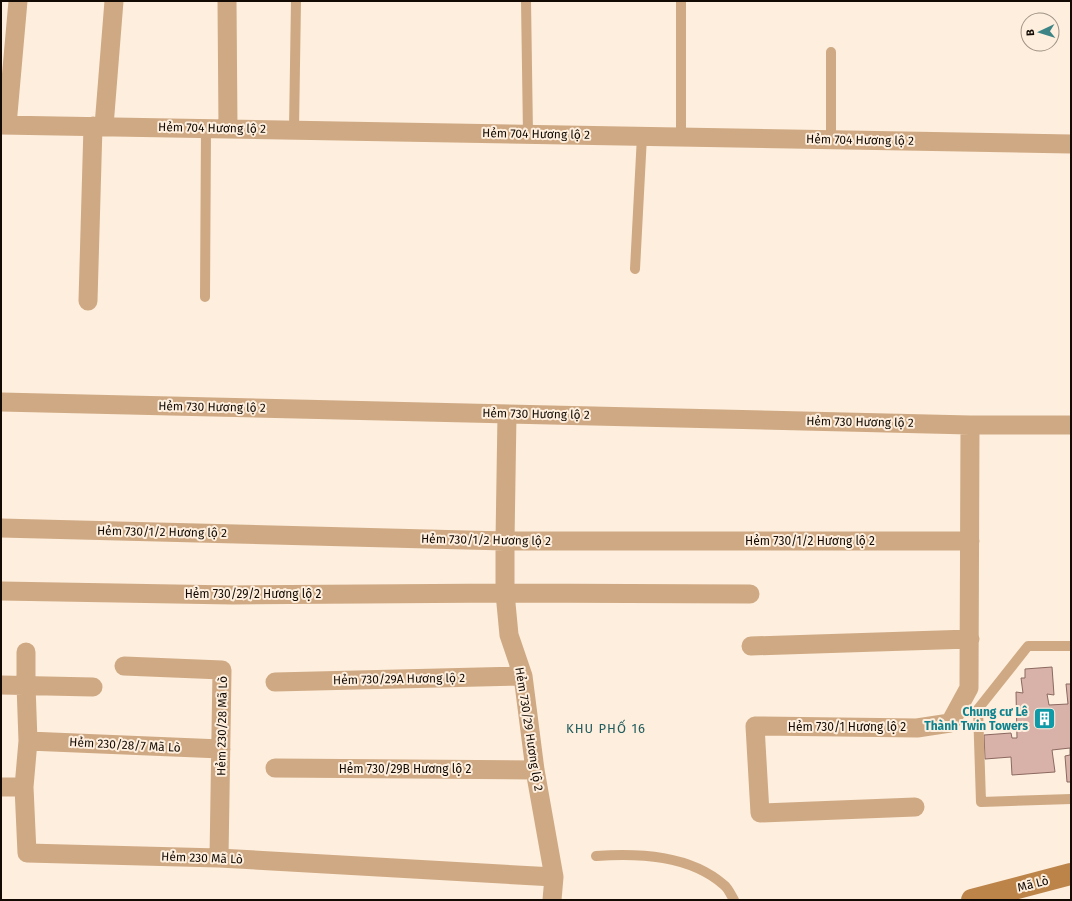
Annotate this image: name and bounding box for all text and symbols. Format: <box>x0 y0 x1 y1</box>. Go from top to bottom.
north arrow <box>1020 12 1060 52</box>
text: B <box>1024 29 1037 37</box>
street label: Hẻm 704 Hương lộ 2 <box>158 120 266 136</box>
street label: Hẻm 704 Hương lộ 2 <box>482 126 590 142</box>
street label: Hẻm 704 Hương lộ 2 <box>806 132 914 148</box>
street label: Hẻm 730 Hương lộ 2 <box>158 399 266 415</box>
street label: Hẻm 730 Hương lộ 2 <box>482 406 590 422</box>
street label: Hẻm 730 Hương lộ 2 <box>806 414 914 430</box>
street label: Hẻm 730/1/2 Hương lộ 2 <box>97 524 227 540</box>
street label: Hẻm 730/1/2 Hương lộ 2 <box>421 532 551 548</box>
street label: Hẻm 730/1/2 Hương lộ 2 <box>745 534 875 548</box>
street label: Hẻm 730/29/2 Hương lộ 2 <box>185 587 321 601</box>
street label: Hẻm 730/29 Hương lộ 2 <box>512 666 546 792</box>
street label: Hẻm 730/29A Hương lộ 2 <box>333 671 465 687</box>
street label: Hẻm 230/28 Mã Lò <box>214 676 230 776</box>
place label: Chung cư Lê Thành Twin Towers <box>924 705 1028 733</box>
building icon: Chung cư Lê Thành Twin Towers <box>1031 706 1057 732</box>
district label: KHU PHỐ 16 <box>566 719 646 736</box>
street label: Hẻm 730/1 Hương lộ 2 <box>788 720 906 734</box>
street label: Hẻm 230/28/7 Mã Lò <box>69 735 181 755</box>
street label: Hẻm 730/29B Hương lộ 2 <box>339 762 471 776</box>
street label: Hẻm 230 Mã Lò <box>161 850 243 866</box>
street label: Mã Lò <box>1016 873 1050 895</box>

